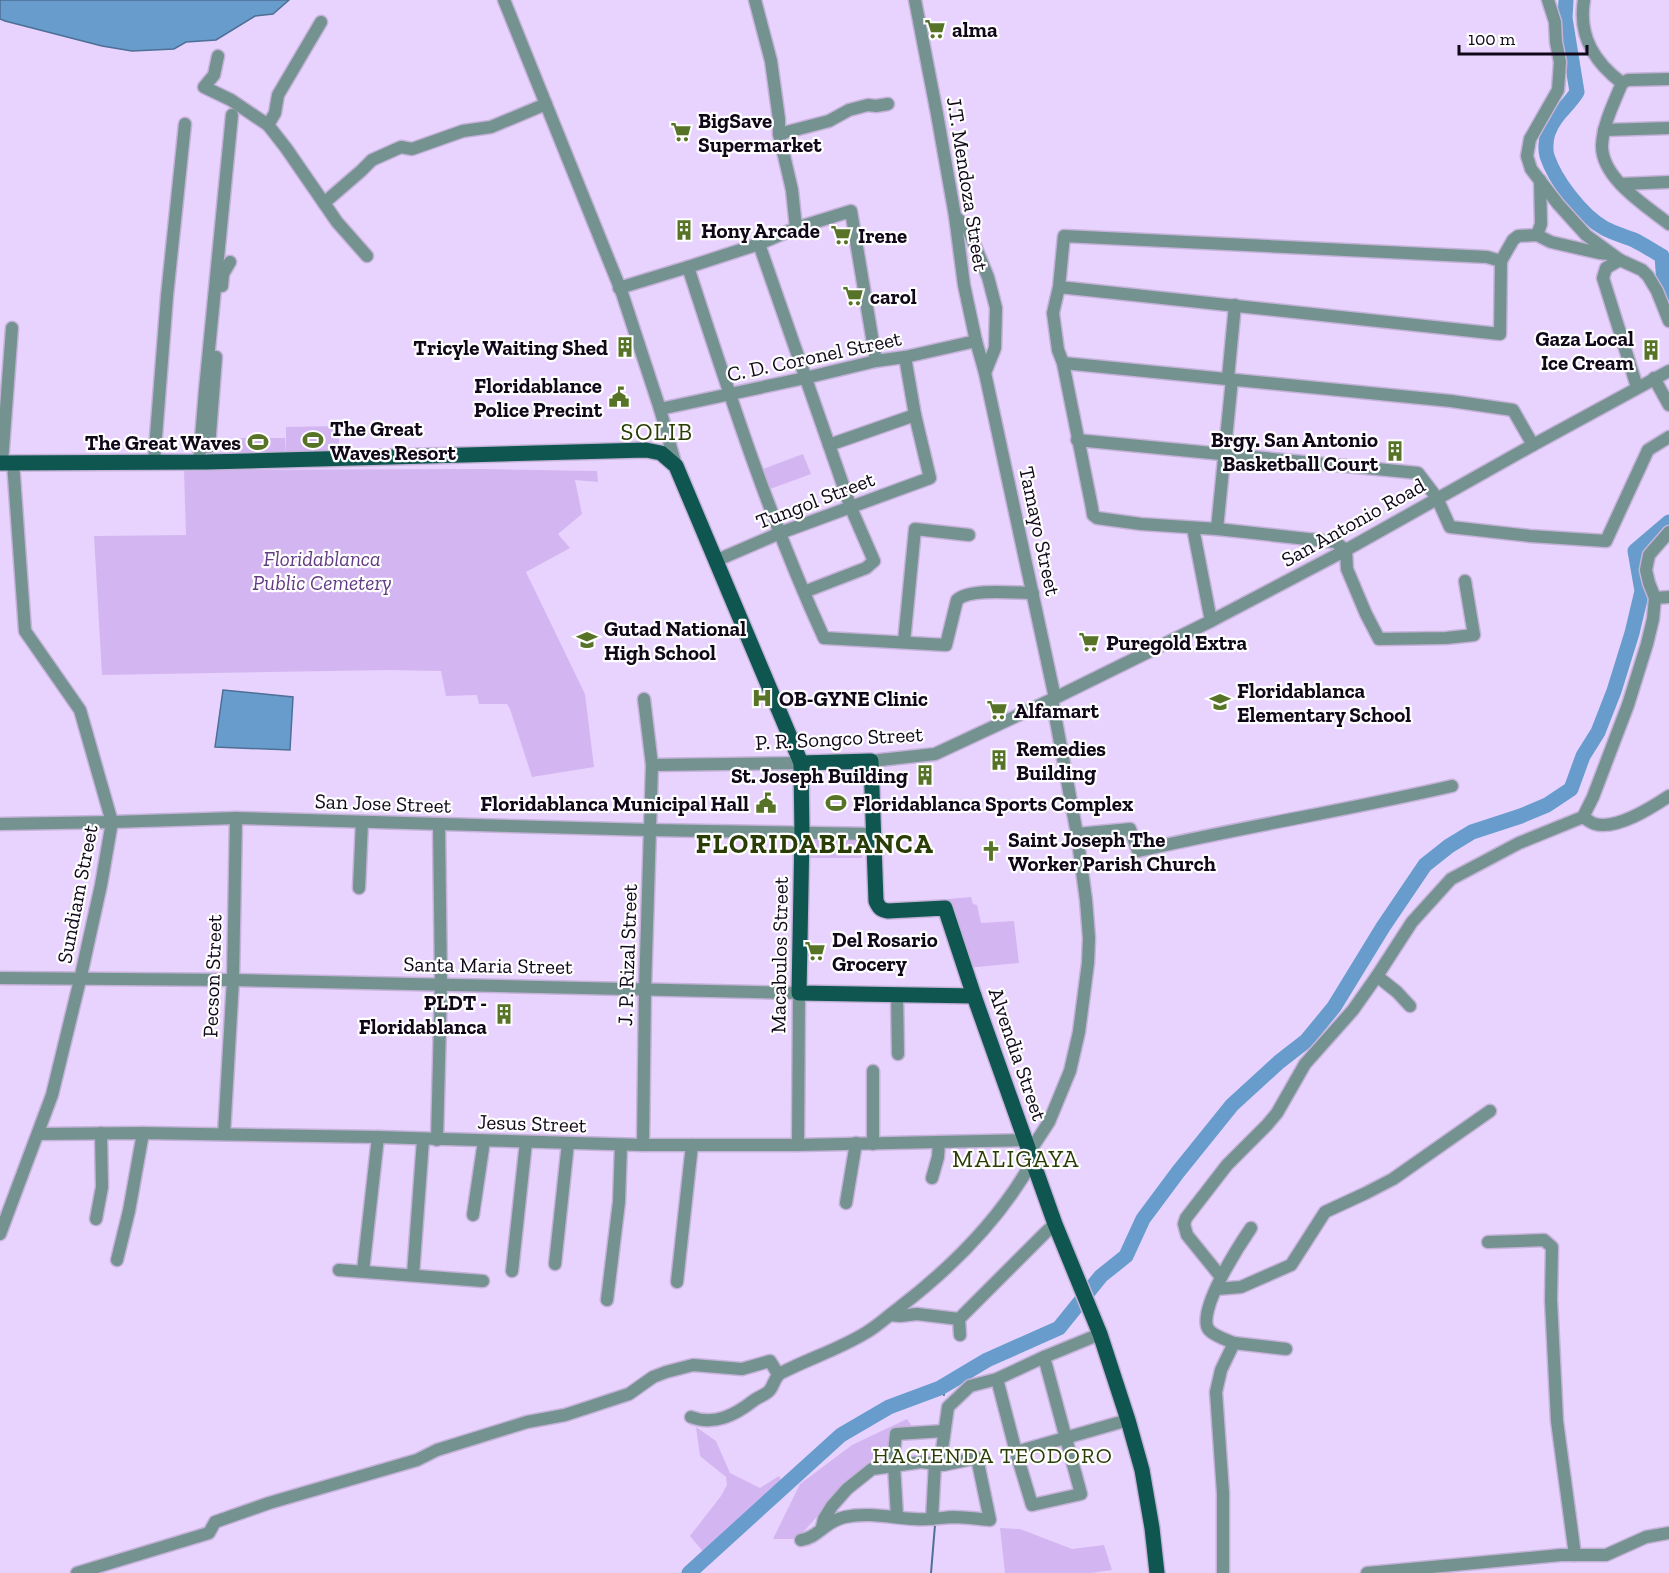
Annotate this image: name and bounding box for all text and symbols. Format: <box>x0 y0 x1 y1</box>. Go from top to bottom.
supermarket icon: alma <box>923 17 947 41</box>
place label: alma <box>952 17 998 42</box>
scale bar <box>1459 18 1586 56</box>
text: 100 m <box>1468 28 1516 50</box>
street label: J.T. Mendoza Street <box>942 95 994 273</box>
place label: BigSave Supermarket <box>698 108 822 157</box>
supermarket icon: BigSave Supermarket <box>669 120 693 144</box>
building icon: Hony Arcade <box>672 218 696 242</box>
place label: Hony Arcade <box>701 218 820 243</box>
supermarket icon: Irene <box>829 223 853 247</box>
place label: Irene <box>858 223 907 248</box>
supermarket icon: carol <box>841 284 865 308</box>
place label: carol <box>870 284 917 309</box>
street label: C. D. Coronel Street <box>724 325 904 387</box>
place label: Gaza Local Ice Cream <box>1535 326 1635 375</box>
place label: Tricyle Waiting Shed <box>413 335 608 360</box>
building icon: Tricyle Waiting Shed <box>613 335 637 359</box>
building icon: Gaza Local Ice Cream <box>1639 338 1663 362</box>
place label: Floridablance Police Precint <box>474 373 603 422</box>
public building icon: Floridablance Police Precint <box>607 385 631 409</box>
place label: The Great Waves Resort <box>330 416 457 465</box>
district label: SOLIB <box>621 417 693 446</box>
place label: Brgy. San Antonio Basketball Court <box>1211 427 1379 476</box>
sports icon: The Great Waves Resort <box>301 428 325 452</box>
place label: The Great Waves <box>85 430 241 455</box>
sports icon: The Great Waves <box>246 430 270 454</box>
building icon: Brgy. San Antonio Basketball Court <box>1383 439 1407 463</box>
street label: Tamayo Street <box>1014 464 1066 598</box>
street label: Tungol Street <box>752 466 878 534</box>
street label: San Antonio Road <box>1277 472 1430 572</box>
park label: Floridablanca Public Cemetery <box>252 546 392 595</box>
place label: Gutad National High School <box>604 616 746 665</box>
school or university icon: Gutad National High School <box>575 628 599 652</box>
supermarket icon: Puregold Extra <box>1077 630 1101 654</box>
place label: Puregold Extra <box>1106 630 1247 655</box>
place label: Floridablanca Elementary School <box>1237 678 1411 727</box>
hospital icon: OB-GYNE Clinic <box>750 686 774 710</box>
place label: OB-GYNE Clinic <box>779 686 928 711</box>
school or university icon: Floridablanca Elementary School <box>1208 690 1232 714</box>
supermarket icon: Alfamart <box>985 698 1009 722</box>
place label: Alfamart <box>1014 698 1100 723</box>
street label: P. R. Songco Street <box>755 721 924 755</box>
place label: Remedies Building <box>1016 736 1106 785</box>
building icon: Remedies Building <box>987 748 1011 772</box>
place label: St. Joseph Building <box>731 763 908 788</box>
building icon: St. Joseph Building <box>913 763 937 787</box>
street label: San Jose Street <box>314 788 452 818</box>
place label: Floridablanca Municipal Hall <box>480 791 749 816</box>
public building icon: Floridablanca Municipal Hall <box>754 791 778 815</box>
sports icon: Floridablanca Sports Complex <box>824 791 848 815</box>
place label: Floridablanca Sports Complex <box>853 791 1133 816</box>
street label: Sundiam Street <box>51 822 103 965</box>
place label: Saint Joseph The Worker Parish Church <box>1008 827 1216 876</box>
district label: FLORIDABLANCA <box>696 828 934 860</box>
church icon: Saint Joseph The Worker Parish Church <box>979 839 1003 863</box>
street label: Macabulos Street <box>765 876 793 1034</box>
street label: J. P. Rizal Street <box>612 883 642 1026</box>
street label: Pecson Street <box>197 914 227 1038</box>
place label: Del Rosario Grocery <box>832 927 938 976</box>
supermarket icon: Del Rosario Grocery <box>803 939 827 963</box>
street label: Santa Maria Street <box>403 951 573 979</box>
street label: Alvendia Street <box>984 984 1052 1124</box>
place label: PLDT - Floridablanca <box>359 990 487 1039</box>
building icon: PLDT - Floridablanca <box>492 1002 516 1026</box>
street label: Jesus Street <box>477 1109 587 1137</box>
district label: MALIGAYA <box>952 1144 1080 1173</box>
district label: HACIENDA TEODORO <box>873 1442 1113 1469</box>

